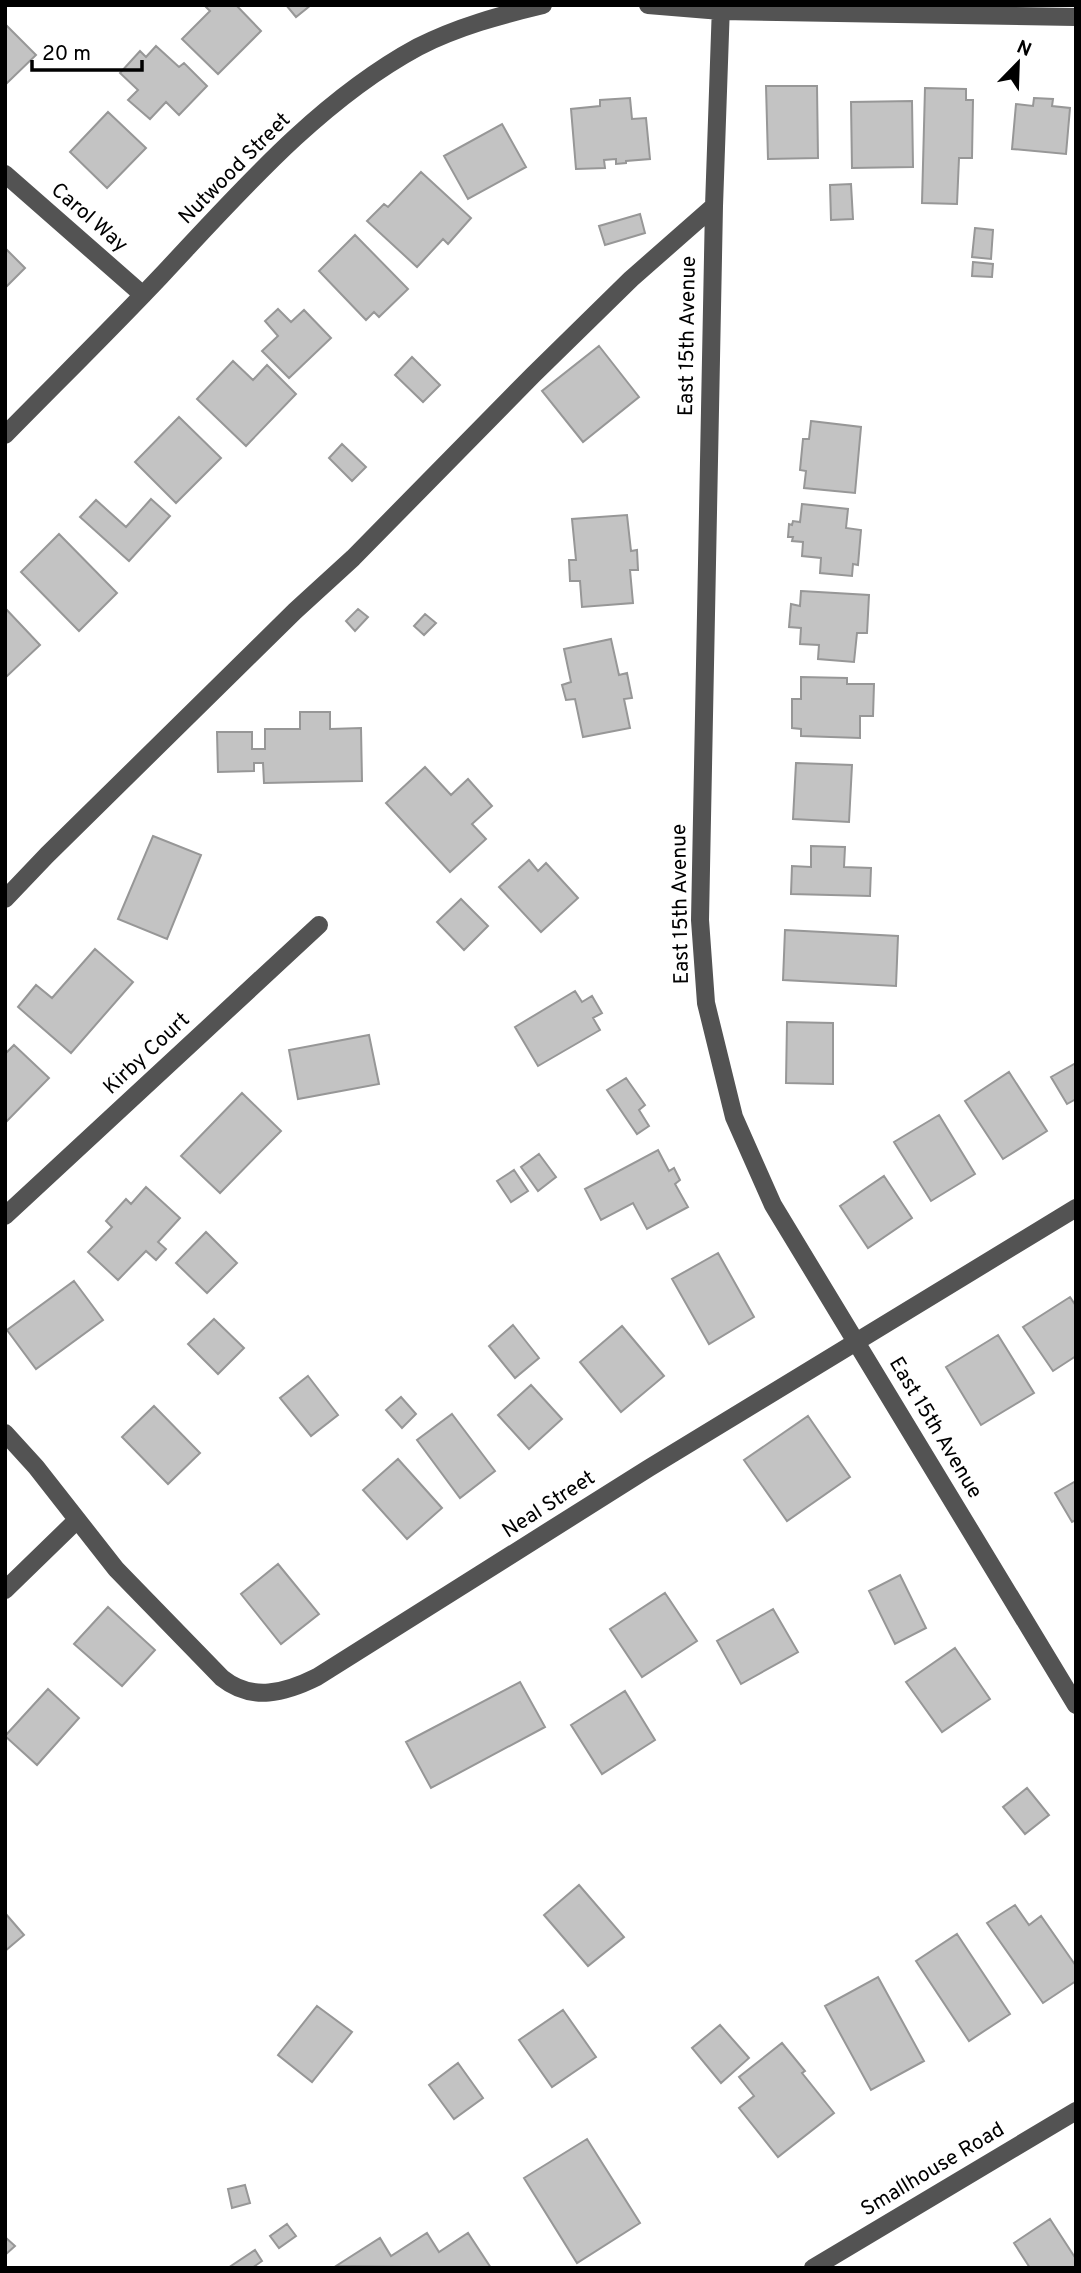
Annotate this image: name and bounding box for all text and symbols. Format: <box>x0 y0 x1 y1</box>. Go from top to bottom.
scale bar <box>32 28 142 72</box>
north arrow <box>983 28 1053 98</box>
text: N <box>1013 35 1035 63</box>
text: 20 m <box>42 41 91 68</box>
street label: Nutwood Street <box>173 107 297 231</box>
street label: Carol Way <box>45 177 133 259</box>
street label: East 15th Avenue <box>673 256 703 416</box>
street label: East 15th Avenue <box>666 824 696 984</box>
street label: Kirby Court <box>98 1007 196 1101</box>
street label: East 15th Avenue <box>882 1352 988 1504</box>
street label: Neal Street <box>497 1465 601 1545</box>
street label: Smallhouse Road <box>856 2117 1010 2223</box>

